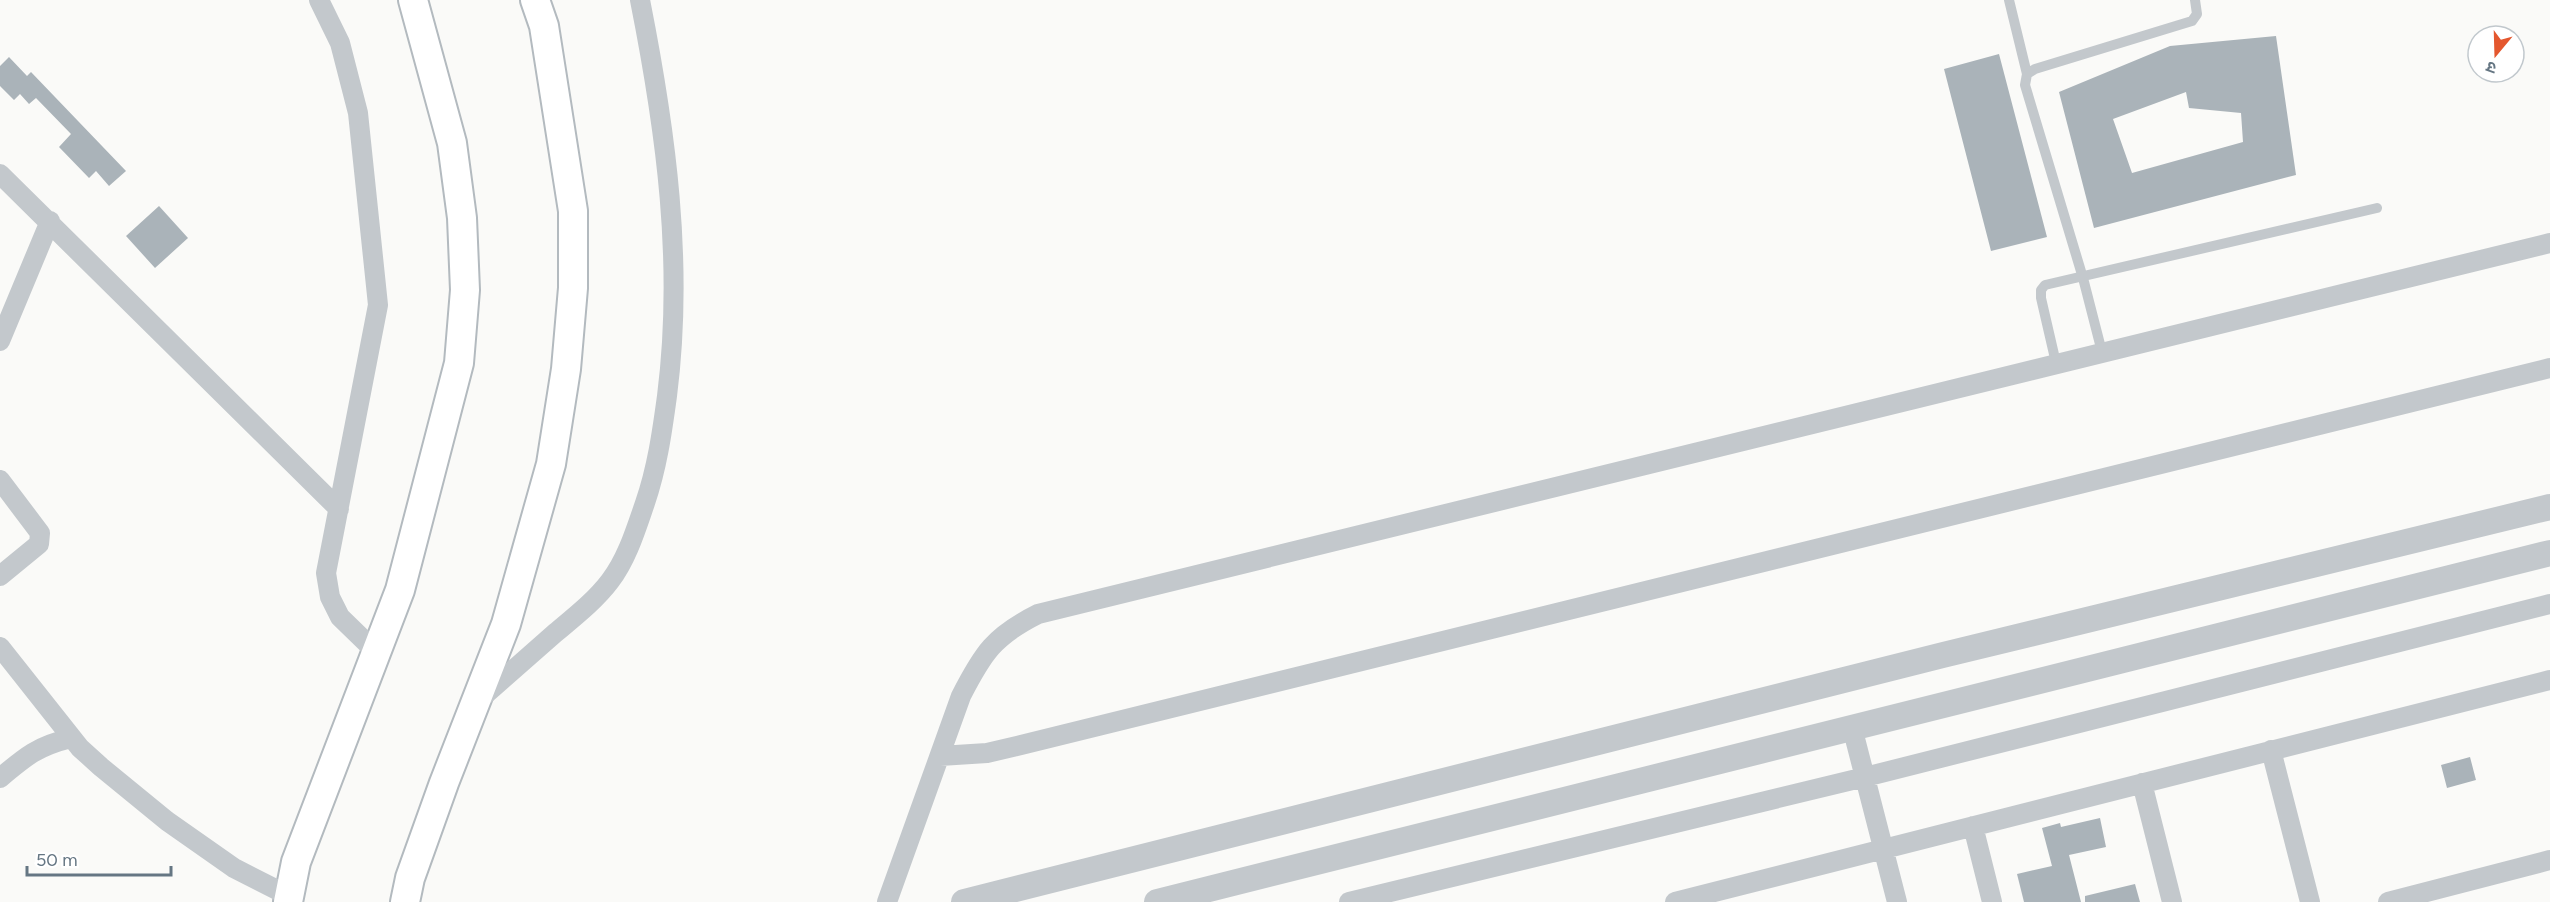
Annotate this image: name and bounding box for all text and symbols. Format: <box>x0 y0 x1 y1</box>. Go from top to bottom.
north arrow <box>2466 24 2526 84</box>
text: उ <box>2483 57 2499 78</box>
scale bar <box>27 839 171 877</box>
text: 50 m <box>36 849 78 871</box>

